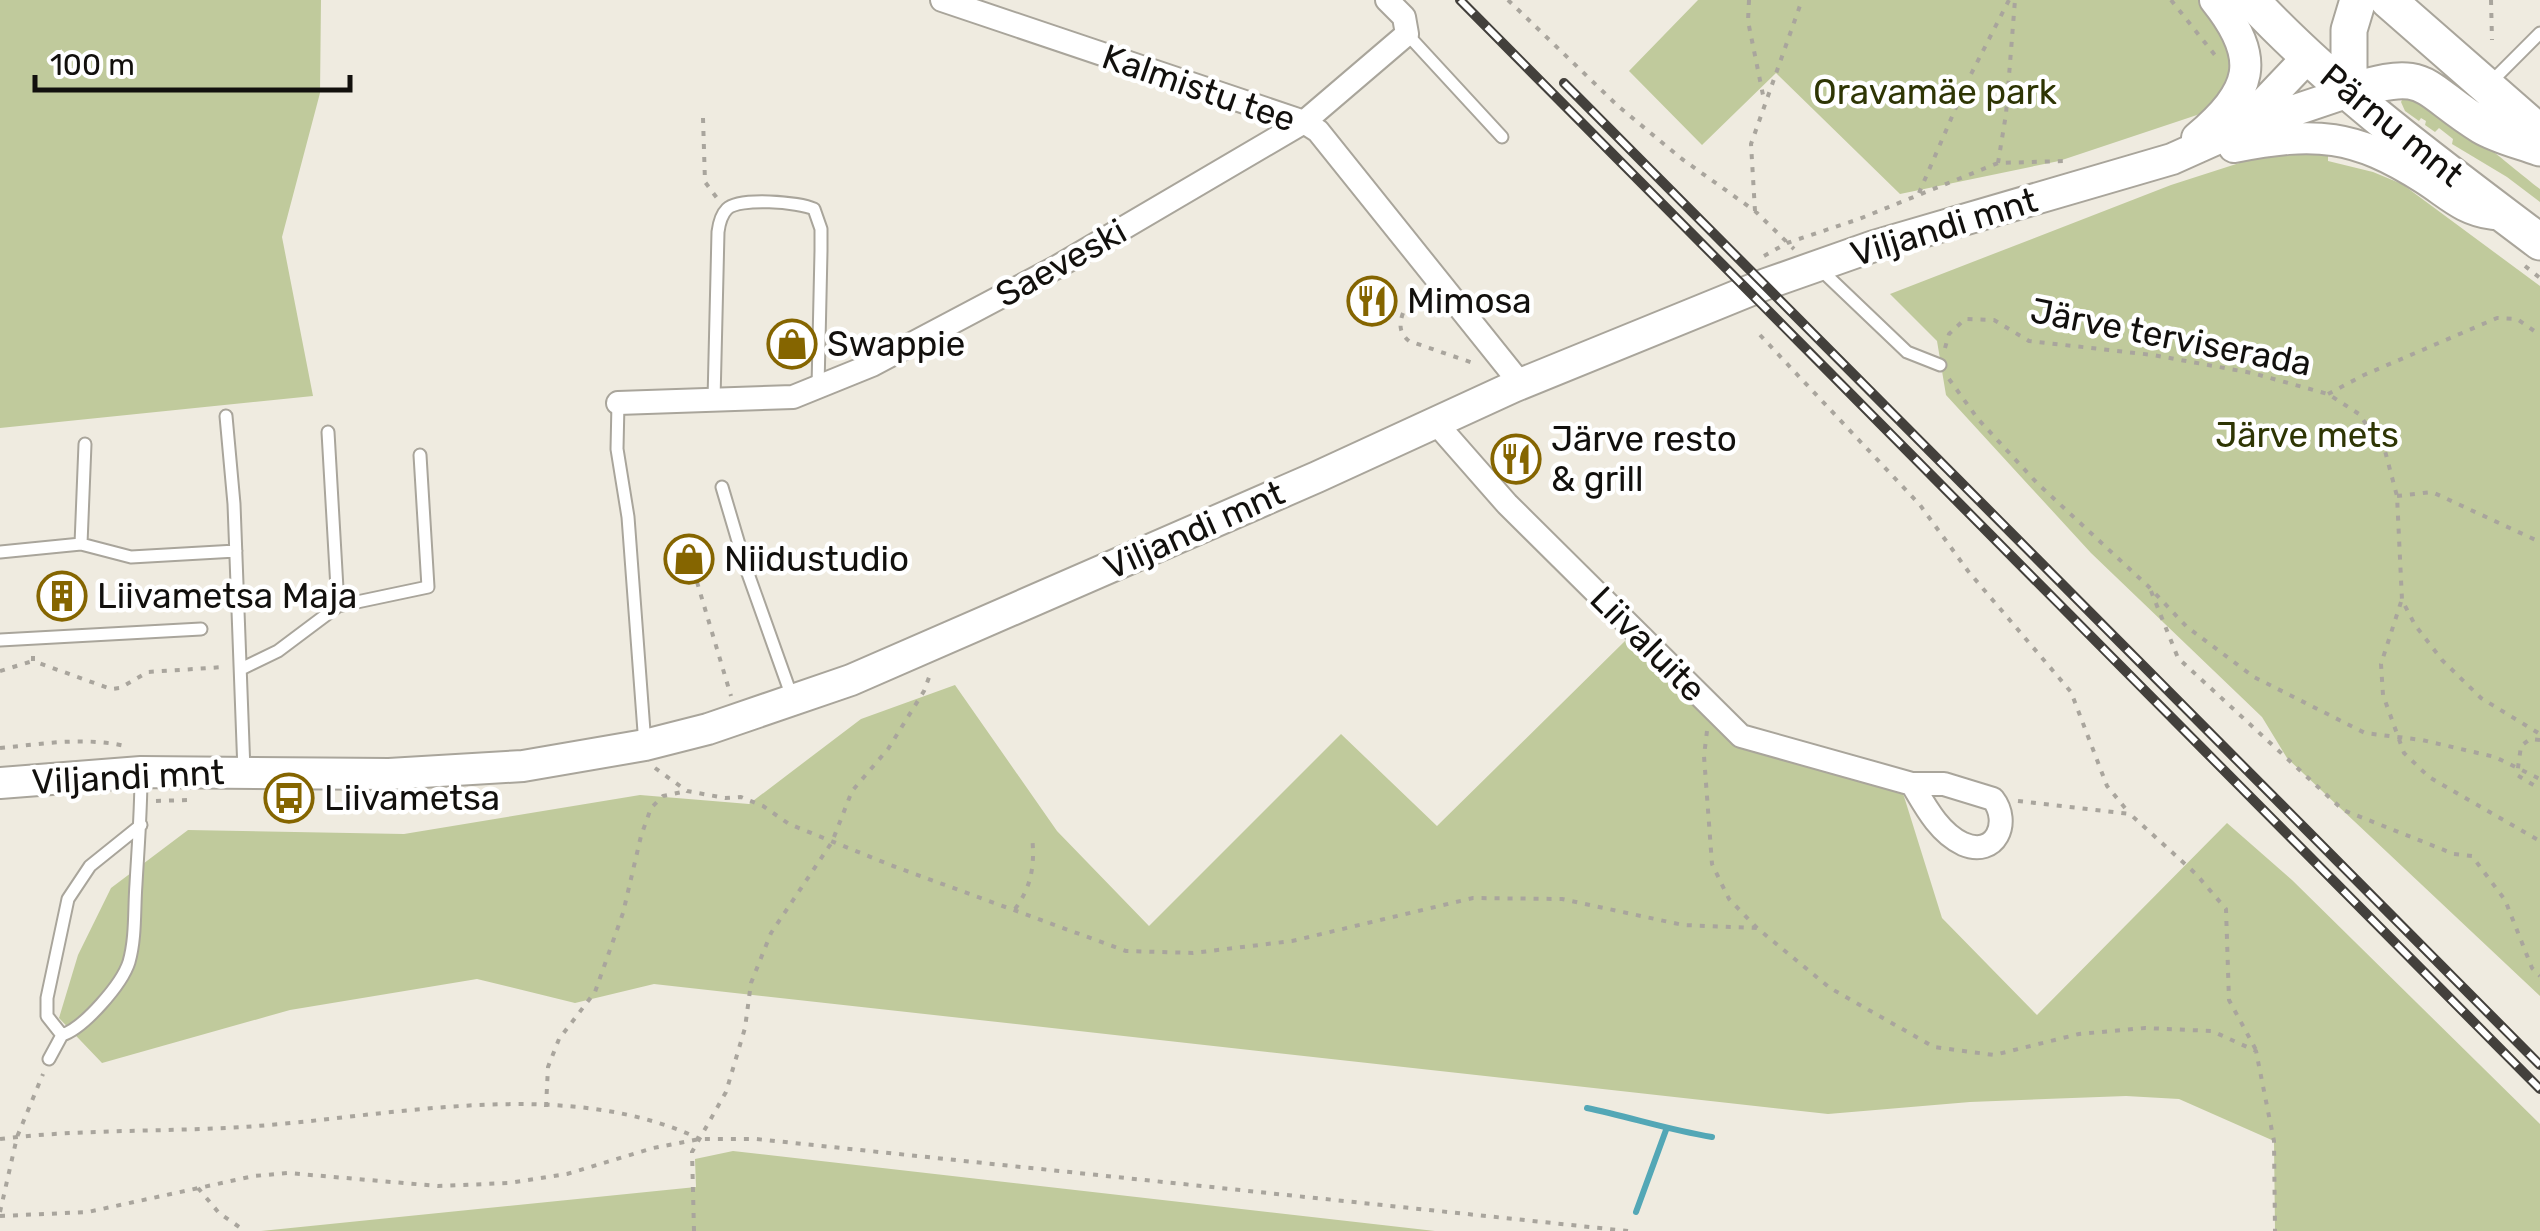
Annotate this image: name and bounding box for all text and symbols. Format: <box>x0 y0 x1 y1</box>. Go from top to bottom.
scale bar <box>35 30 350 92</box>
street label: Kalmistu tee <box>1097 35 1301 141</box>
text: 100 m <box>50 47 135 83</box>
street label: Pärnu mnt <box>2312 55 2472 195</box>
park label: Oravamäe park <box>1813 71 2057 113</box>
street label: Viljandi mnt <box>1846 179 2042 275</box>
street label: Saeveski <box>988 210 1134 316</box>
restaurant icon: Mimosa <box>1346 275 1398 327</box>
place label: Mimosa <box>1407 280 1532 322</box>
street label: Järve terviserada <box>2027 289 2315 385</box>
shop icon: Swappie <box>766 318 818 370</box>
place label: Swappie <box>827 323 965 365</box>
park label: Järve mets <box>2215 414 2399 456</box>
place label: Järve resto & grill <box>1551 418 1737 500</box>
restaurant icon: Järve resto & grill <box>1490 433 1542 485</box>
street label: Viljandi mnt <box>1097 472 1291 588</box>
shop icon: Niidustudio <box>663 533 715 585</box>
place label: Niidustudio <box>724 538 909 580</box>
building icon: Liivametsa Maja <box>36 570 88 622</box>
place label: Liivametsa Maja <box>97 575 357 617</box>
street label: Liivaluite <box>1582 578 1714 710</box>
street label: Viljandi mnt <box>31 751 225 803</box>
bus stop icon: Liivametsa <box>263 772 315 824</box>
place label: Liivametsa <box>324 777 500 819</box>

